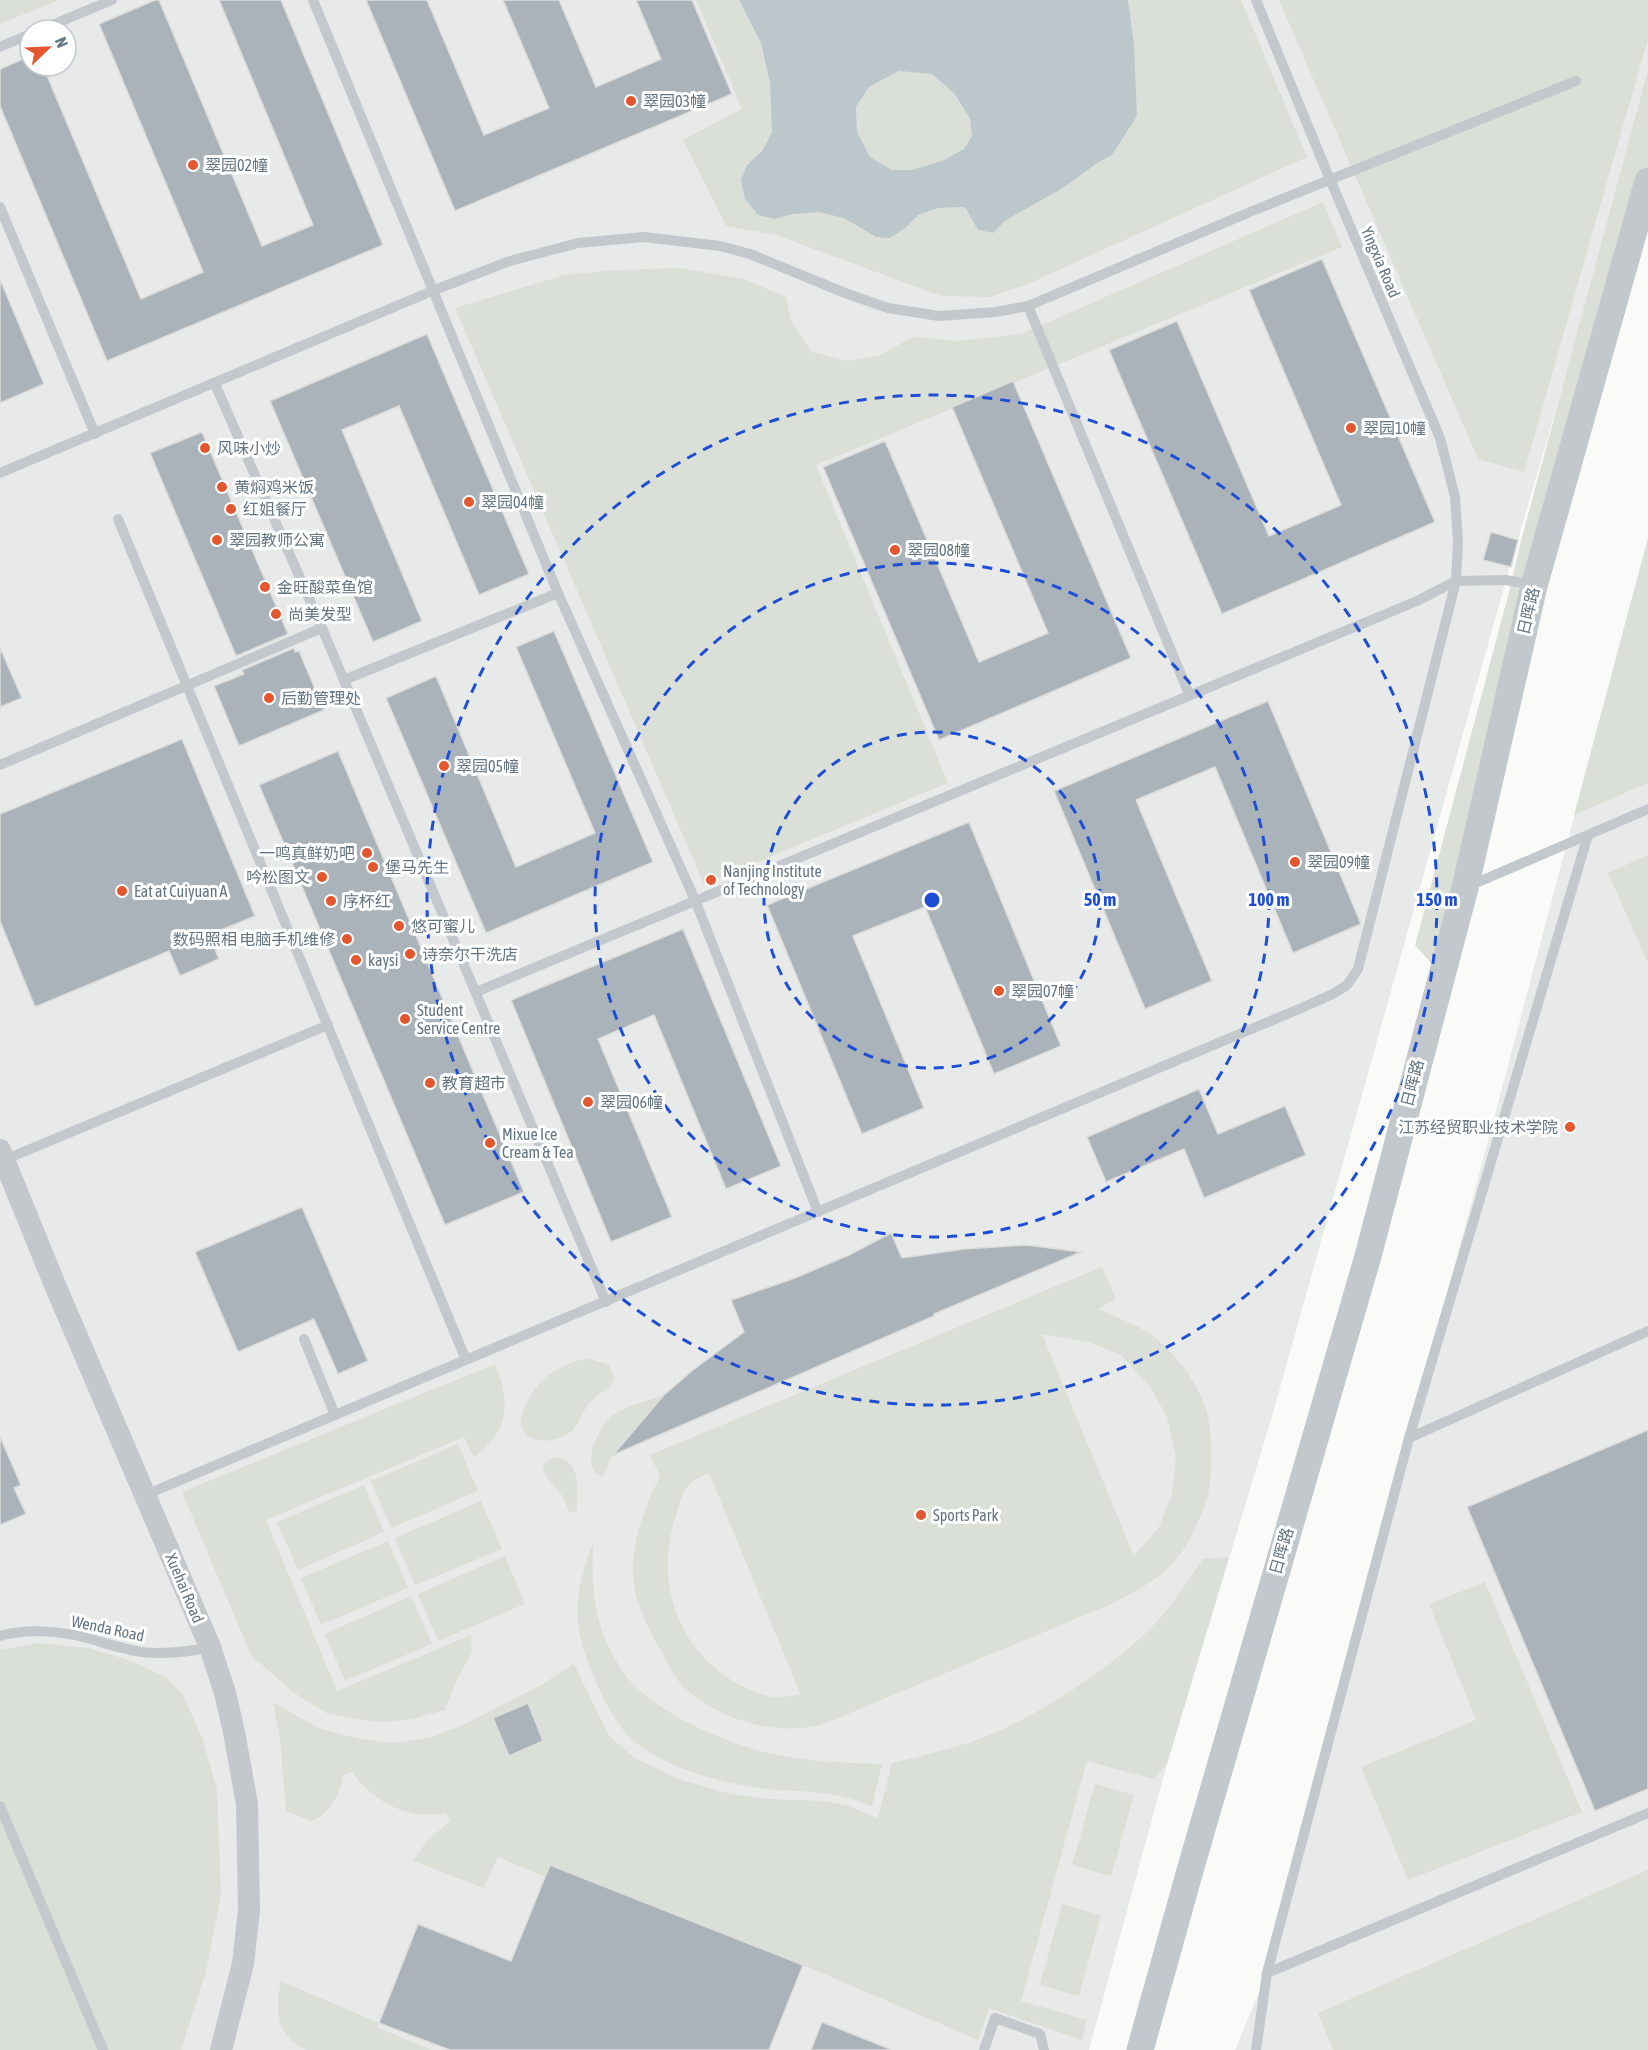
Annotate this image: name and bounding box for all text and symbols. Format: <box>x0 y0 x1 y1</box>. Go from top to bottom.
north arrow <box>18 18 78 78</box>
text: N <box>52 34 72 50</box>
place label: 翠园03幢 <box>643 92 706 110</box>
marker: 翠园03幢 <box>624 94 638 108</box>
place label: 翠园02幢 <box>205 156 268 174</box>
marker: 翠园02幢 <box>186 158 200 172</box>
street label: Yingxia Road <box>1357 224 1404 301</box>
place label: 翠园10幢 <box>1363 419 1426 437</box>
marker: 翠园10幢 <box>1344 421 1358 435</box>
place label: 风味小炒 <box>217 439 281 457</box>
marker: 风味小炒 <box>198 441 212 455</box>
place label: 黄焖鸡米饭 <box>234 478 314 496</box>
marker: 黄焖鸡米饭 <box>215 480 229 494</box>
place label: 翠园04幢 <box>481 493 544 511</box>
marker: 翠园04幢 <box>462 495 476 509</box>
place label: 红姐餐厅 <box>243 500 307 518</box>
marker: 红姐餐厅 <box>224 502 238 516</box>
place label: 翠园教师公寓 <box>229 531 325 549</box>
marker: 翠园教师公寓 <box>210 533 224 547</box>
place label: 翠园08幢 <box>907 541 970 559</box>
marker: 翠园08幢 <box>888 543 902 557</box>
place label: 金旺酸菜鱼馆 <box>277 578 373 596</box>
marker: 金旺酸菜鱼馆 <box>258 580 272 594</box>
street label: 日晖路 <box>1514 586 1542 636</box>
place label: 尚美发型 <box>288 605 352 623</box>
marker: 尚美发型 <box>269 607 283 621</box>
place label: 后勤管理处 <box>281 689 361 707</box>
marker: 后勤管理处 <box>262 691 276 705</box>
place label: 翠园05幢 <box>456 757 519 775</box>
marker: 翠园05幢 <box>437 759 451 773</box>
place label: 一鸣真鲜奶吧 <box>259 844 355 862</box>
marker: 一鸣真鲜奶吧 <box>360 846 374 860</box>
place label: 翠园09幢 <box>1307 853 1370 871</box>
marker: 翠园09幢 <box>1288 855 1302 869</box>
place label: 堡马先生 <box>385 858 449 876</box>
marker: 堡马先生 <box>366 860 380 874</box>
place label: Nanjing Institute of Technology <box>723 862 822 899</box>
place label: 吟松图文 <box>246 868 310 886</box>
marker: 吟松图文 <box>315 870 329 884</box>
marker: Nanjing Institute of Technology <box>704 873 718 887</box>
place label: Eat at Cuiyuan A <box>134 882 228 901</box>
marker: Eat at Cuiyuan A <box>115 884 129 898</box>
text: 50 m <box>1084 889 1116 910</box>
text: 100 m <box>1249 889 1289 910</box>
text: 150 m <box>1417 889 1457 910</box>
centre of rings <box>922 890 942 910</box>
place label: 序杯红 <box>343 892 391 910</box>
marker: 序杯红 <box>324 894 338 908</box>
place label: 悠可蜜儿 <box>411 917 475 935</box>
marker: 悠可蜜儿 <box>392 919 406 933</box>
place label: 数码照相 电脑手机维修 <box>173 930 335 948</box>
marker: 数码照相 电脑手机维修 <box>340 932 354 946</box>
place label: 诗奈尔干洗店 <box>422 945 518 963</box>
marker: 诗奈尔干洗店 <box>403 947 417 961</box>
place label: kaysi <box>368 951 398 970</box>
marker: kaysi <box>349 953 363 967</box>
place label: 翠园07幢 <box>1011 982 1074 1000</box>
marker: 翠园07幢 <box>992 984 1006 998</box>
place label: Student Service Centre <box>417 1001 500 1037</box>
marker: Student Service Centre <box>398 1012 412 1026</box>
street label: 日晖路 <box>1397 1058 1427 1108</box>
place label: 教育超市 <box>442 1074 506 1092</box>
marker: 教育超市 <box>423 1076 437 1090</box>
place label: 翠园06幢 <box>600 1093 663 1111</box>
marker: 翠园06幢 <box>581 1095 595 1109</box>
place label: 江苏经贸职业技术学院 <box>1398 1118 1558 1136</box>
marker: 江苏经贸职业技术学院 <box>1563 1120 1577 1134</box>
place label: Mixue Ice Cream & Tea <box>502 1125 574 1161</box>
marker: Mixue Ice Cream & Tea <box>483 1136 497 1150</box>
place label: Sports Park <box>933 1506 999 1525</box>
marker: Sports Park <box>914 1508 928 1522</box>
street label: 日晖路 <box>1266 1525 1296 1577</box>
street label: Xuehai Road <box>162 1551 208 1625</box>
street label: Wenda Road <box>70 1612 146 1644</box>

